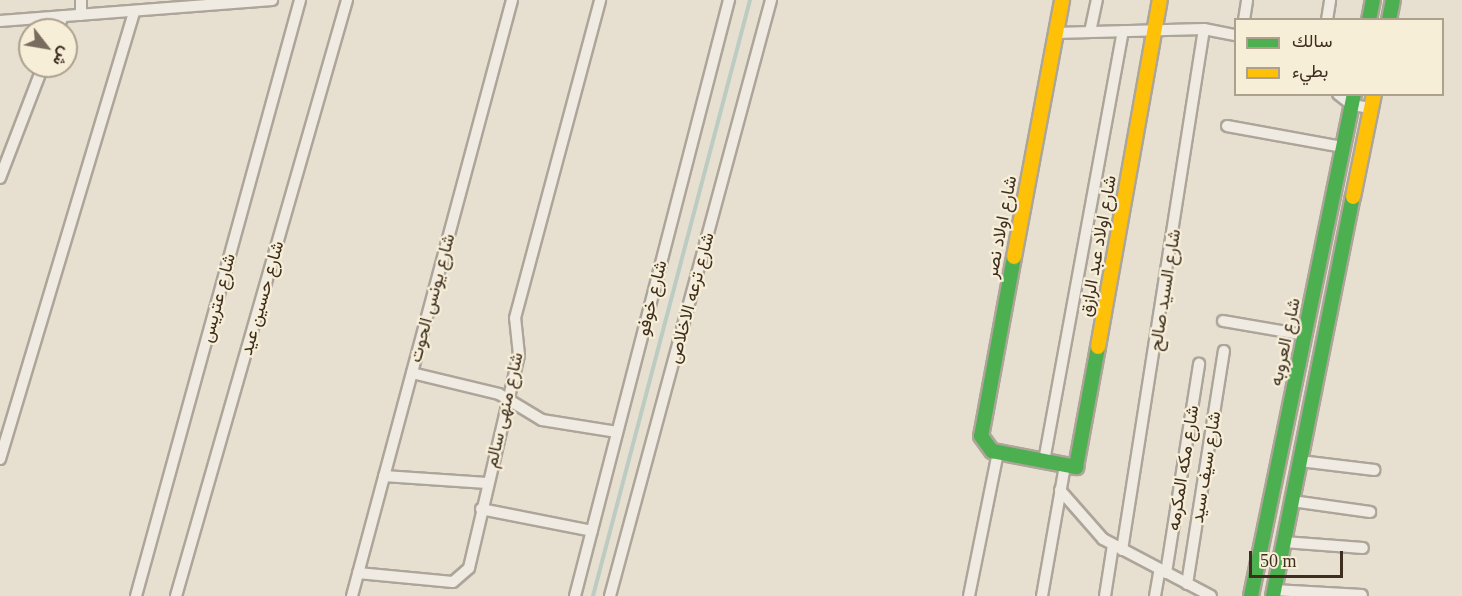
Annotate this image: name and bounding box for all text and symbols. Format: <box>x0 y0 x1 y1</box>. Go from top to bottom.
north arrow <box>18 18 78 78</box>
legend <box>1234 18 1444 96</box>
text: سالك <box>1292 31 1332 51</box>
text: ش <box>50 44 74 69</box>
text: بطيء <box>1292 61 1328 81</box>
street label: شارع اولاد نصر <box>980 174 1022 280</box>
street label: شارع اولاد عبد الرازق <box>1075 174 1121 318</box>
street label: شارع السيد صالح <box>1145 227 1185 353</box>
street label: شارع ترعه الاخلاص <box>663 230 719 366</box>
street label: شارع يونس الحوت <box>404 231 460 365</box>
street label: شارع حسين عيد <box>235 238 289 358</box>
street label: شارع عتريس <box>196 251 240 345</box>
street label: شارع خوفو <box>632 258 672 338</box>
street label: شارع العروبه <box>1265 296 1305 388</box>
street label: شارع منهى سالم <box>480 350 528 470</box>
street label: شارع مكه المكرمه <box>1162 404 1204 532</box>
street label: شارع سيف سيد <box>1186 410 1226 524</box>
scale bar <box>1252 539 1346 577</box>
text: 50 m <box>1260 551 1297 571</box>

